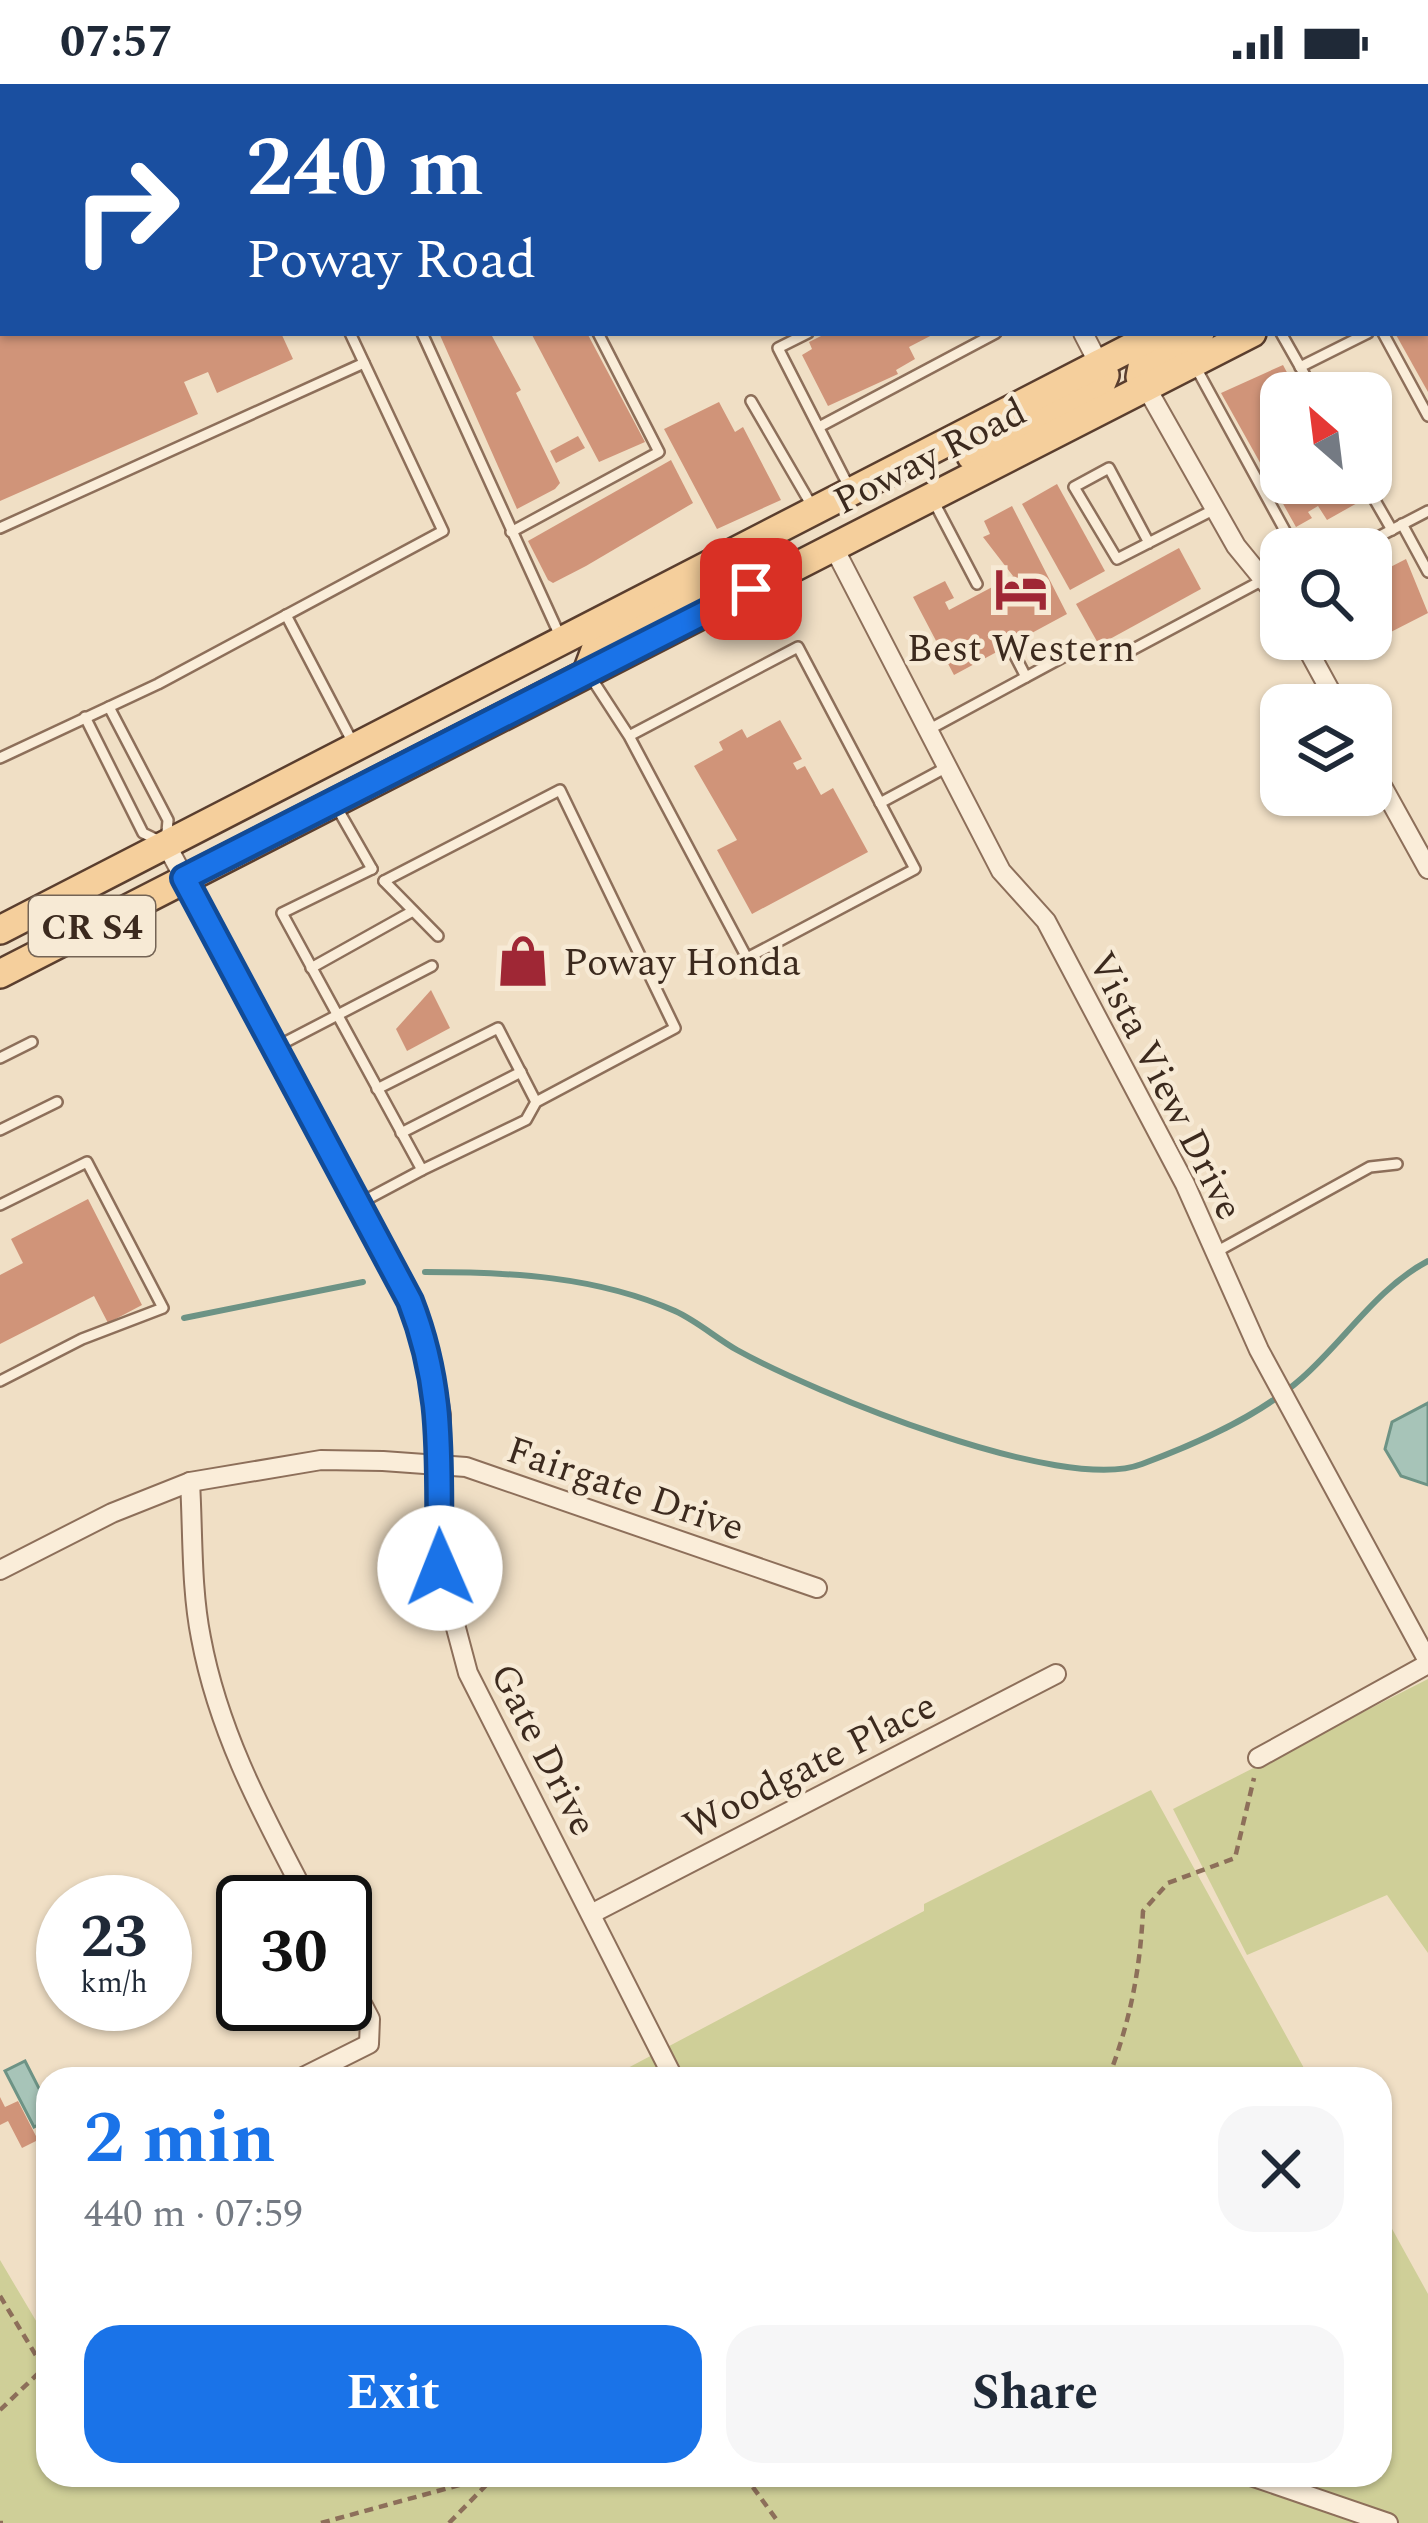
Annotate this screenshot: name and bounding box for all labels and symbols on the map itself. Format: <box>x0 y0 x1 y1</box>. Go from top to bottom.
north arrow <box>1260 372 1392 504</box>
street label: Poway Road <box>823 383 1037 531</box>
pin <box>700 538 802 640</box>
hotel icon: Best Western <box>992 560 1050 618</box>
place label: Best Western <box>907 620 1135 679</box>
road number: CR S4 <box>29 896 155 956</box>
shop icon: Poway Honda <box>494 932 552 990</box>
place label: Poway Honda <box>563 934 801 993</box>
street label: Vista View Drive <box>1072 941 1258 1231</box>
street label: Fairgate Drive <box>498 1421 752 1558</box>
position arrow <box>377 1505 503 1631</box>
street label: Gate Drive <box>474 1653 611 1847</box>
street label: Woodgate Place <box>673 1677 947 1855</box>
speed limit sign: 30 <box>216 1875 372 2031</box>

